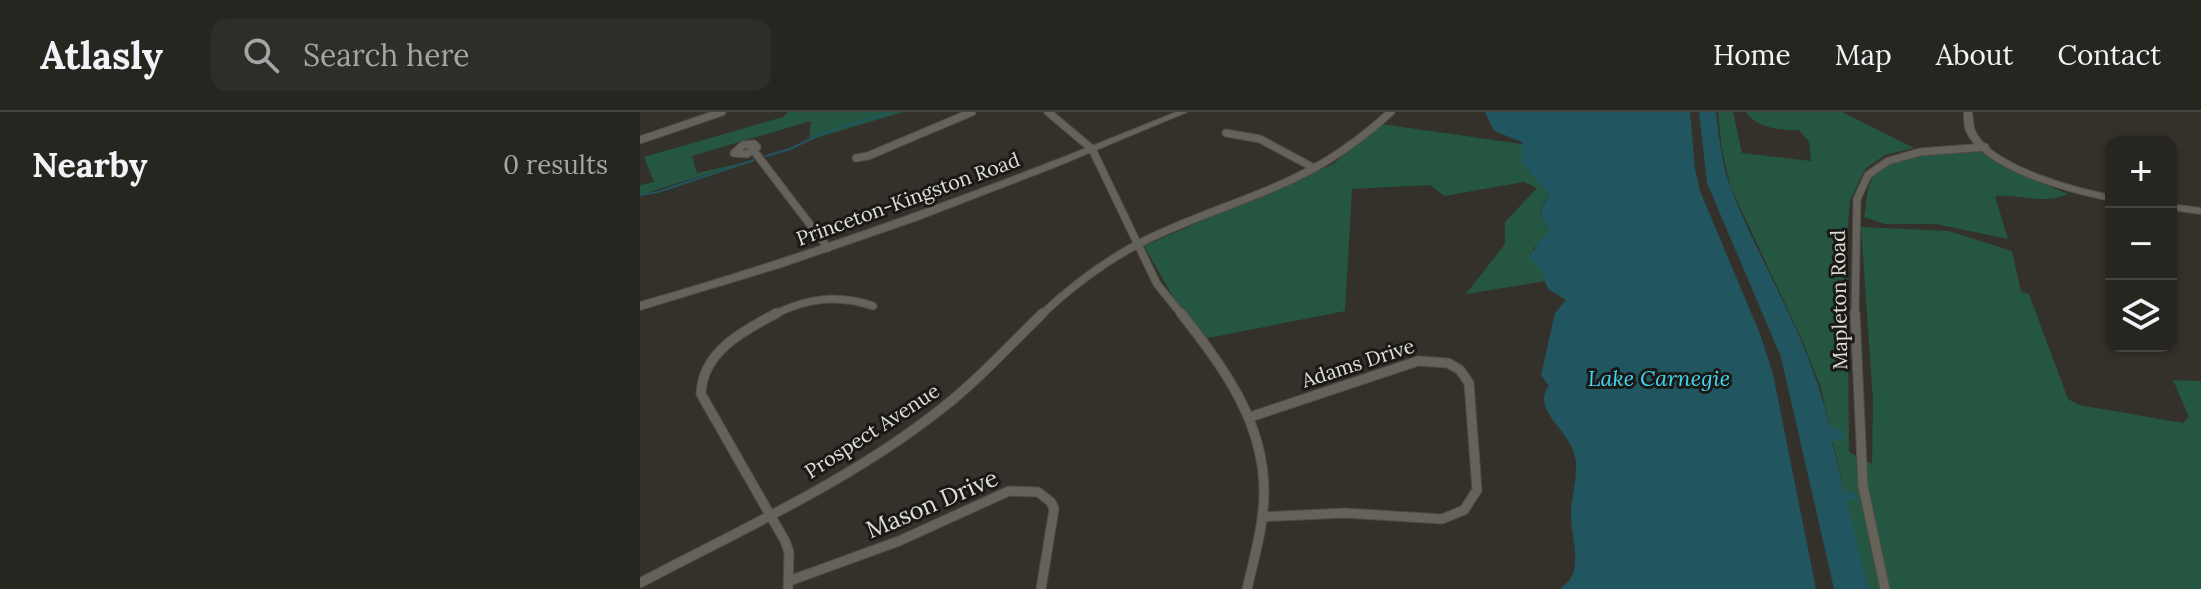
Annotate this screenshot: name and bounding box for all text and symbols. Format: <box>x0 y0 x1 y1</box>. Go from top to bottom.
search box <box>211 19 771 91</box>
text: Atlasly <box>40 31 163 79</box>
icon: search <box>239 33 283 77</box>
text: Search here <box>303 36 470 74</box>
text: Home <box>1713 37 1791 73</box>
text: Map <box>1835 37 1892 73</box>
text: About <box>1936 37 2013 73</box>
text: Contact <box>2057 37 2161 73</box>
map controls <box>2105 136 2177 352</box>
button: + <box>2105 136 2177 208</box>
text: Nearby <box>32 143 148 186</box>
street label: Princeton-Kingston Road <box>793 146 1023 251</box>
text: 0 results <box>503 148 608 181</box>
button: − <box>2105 208 2177 280</box>
street label: Mapleton Road <box>1825 230 1852 370</box>
button: layers <box>2105 280 2177 352</box>
street label: Adams Drive <box>1297 332 1418 393</box>
water label: Lake Carnegie <box>1588 364 1730 392</box>
street label: Prospect Avenue <box>800 378 944 483</box>
street label: Mason Drive <box>861 462 1003 545</box>

